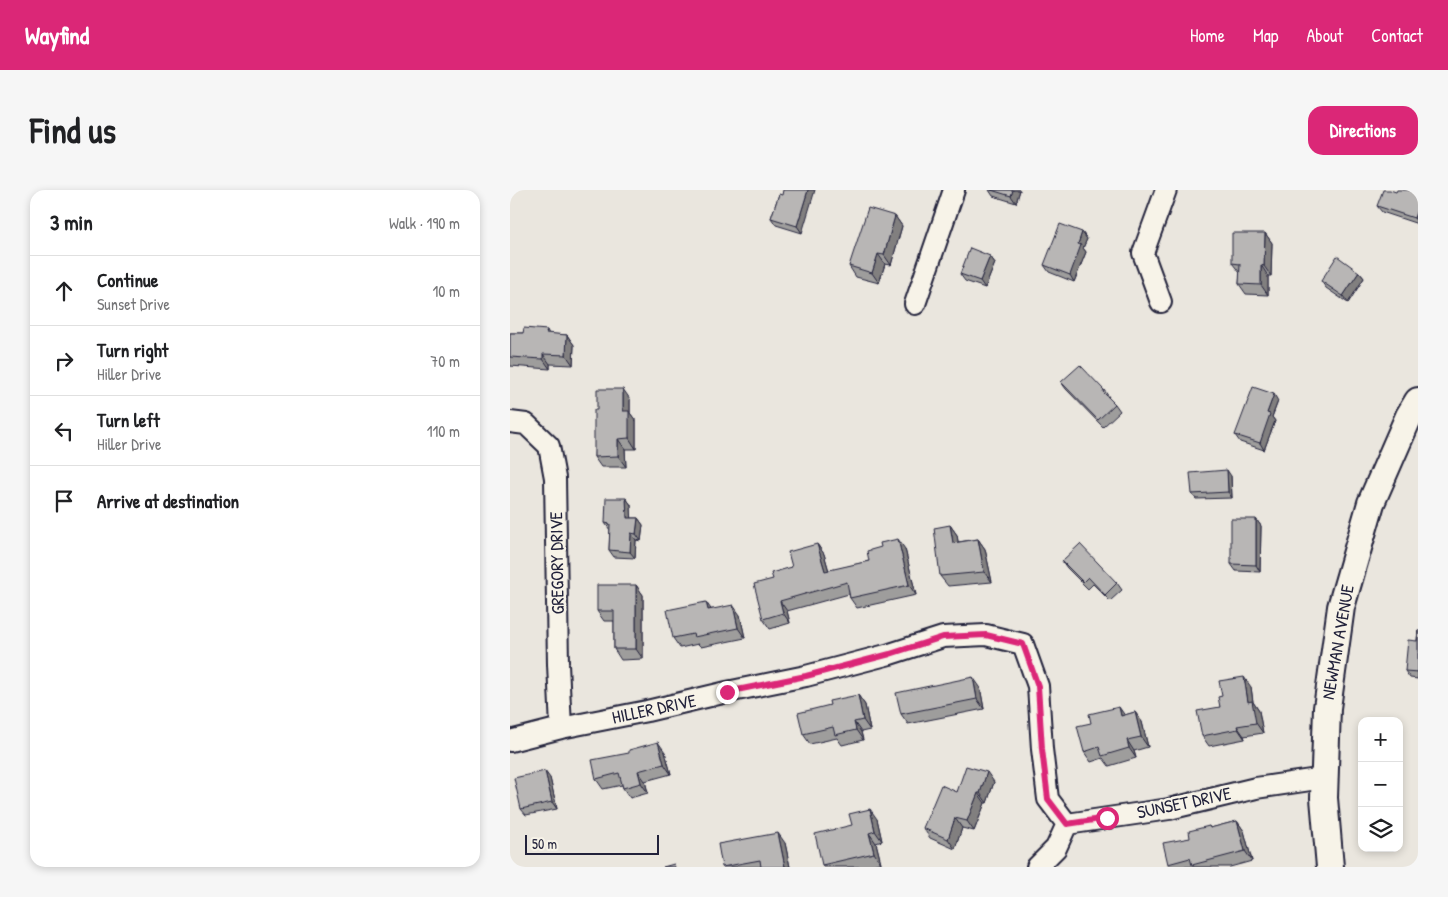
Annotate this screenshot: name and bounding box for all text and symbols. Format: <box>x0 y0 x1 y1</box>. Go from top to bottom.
text: Wayfind <box>25 19 89 51</box>
text: Home <box>1190 23 1225 48</box>
text: Map <box>1253 23 1278 48</box>
text: About <box>1306 23 1343 48</box>
text: Contact <box>1371 23 1423 48</box>
button: Directions <box>1308 106 1418 155</box>
text: Find us <box>30 107 116 154</box>
text: 3 min <box>50 208 93 237</box>
text: Walk · 190 m <box>389 212 460 234</box>
text: Continue <box>97 267 158 293</box>
icon: ahead <box>50 277 78 305</box>
text: 10 m <box>432 280 460 302</box>
text: Sunset Drive <box>97 293 170 315</box>
text: Turn right <box>97 337 168 363</box>
icon: right <box>50 347 78 375</box>
text: 70 m <box>430 350 460 372</box>
text: Hiller Drive <box>97 363 161 385</box>
text: Turn left <box>97 407 160 433</box>
icon: left <box>50 417 78 445</box>
text: 110 m <box>427 420 460 442</box>
text: Hiller Drive <box>97 433 161 455</box>
icon: arrive <box>50 487 78 515</box>
text: Arrive at destination <box>97 488 239 514</box>
street label: GREGORY DRIVE <box>543 511 570 615</box>
street label: NEWMAN AVENUE <box>1315 583 1360 701</box>
route end <box>716 681 739 704</box>
street label: HILLER DRIVE <box>610 687 698 730</box>
map controls <box>1358 717 1403 852</box>
button: + <box>1358 717 1403 762</box>
button: − <box>1358 762 1403 807</box>
street label: SUNSET DRIVE <box>1135 780 1233 825</box>
route start <box>1096 807 1119 830</box>
button: layers <box>1358 807 1403 852</box>
scale bar <box>525 832 659 855</box>
text: 50 m <box>532 834 557 853</box>

